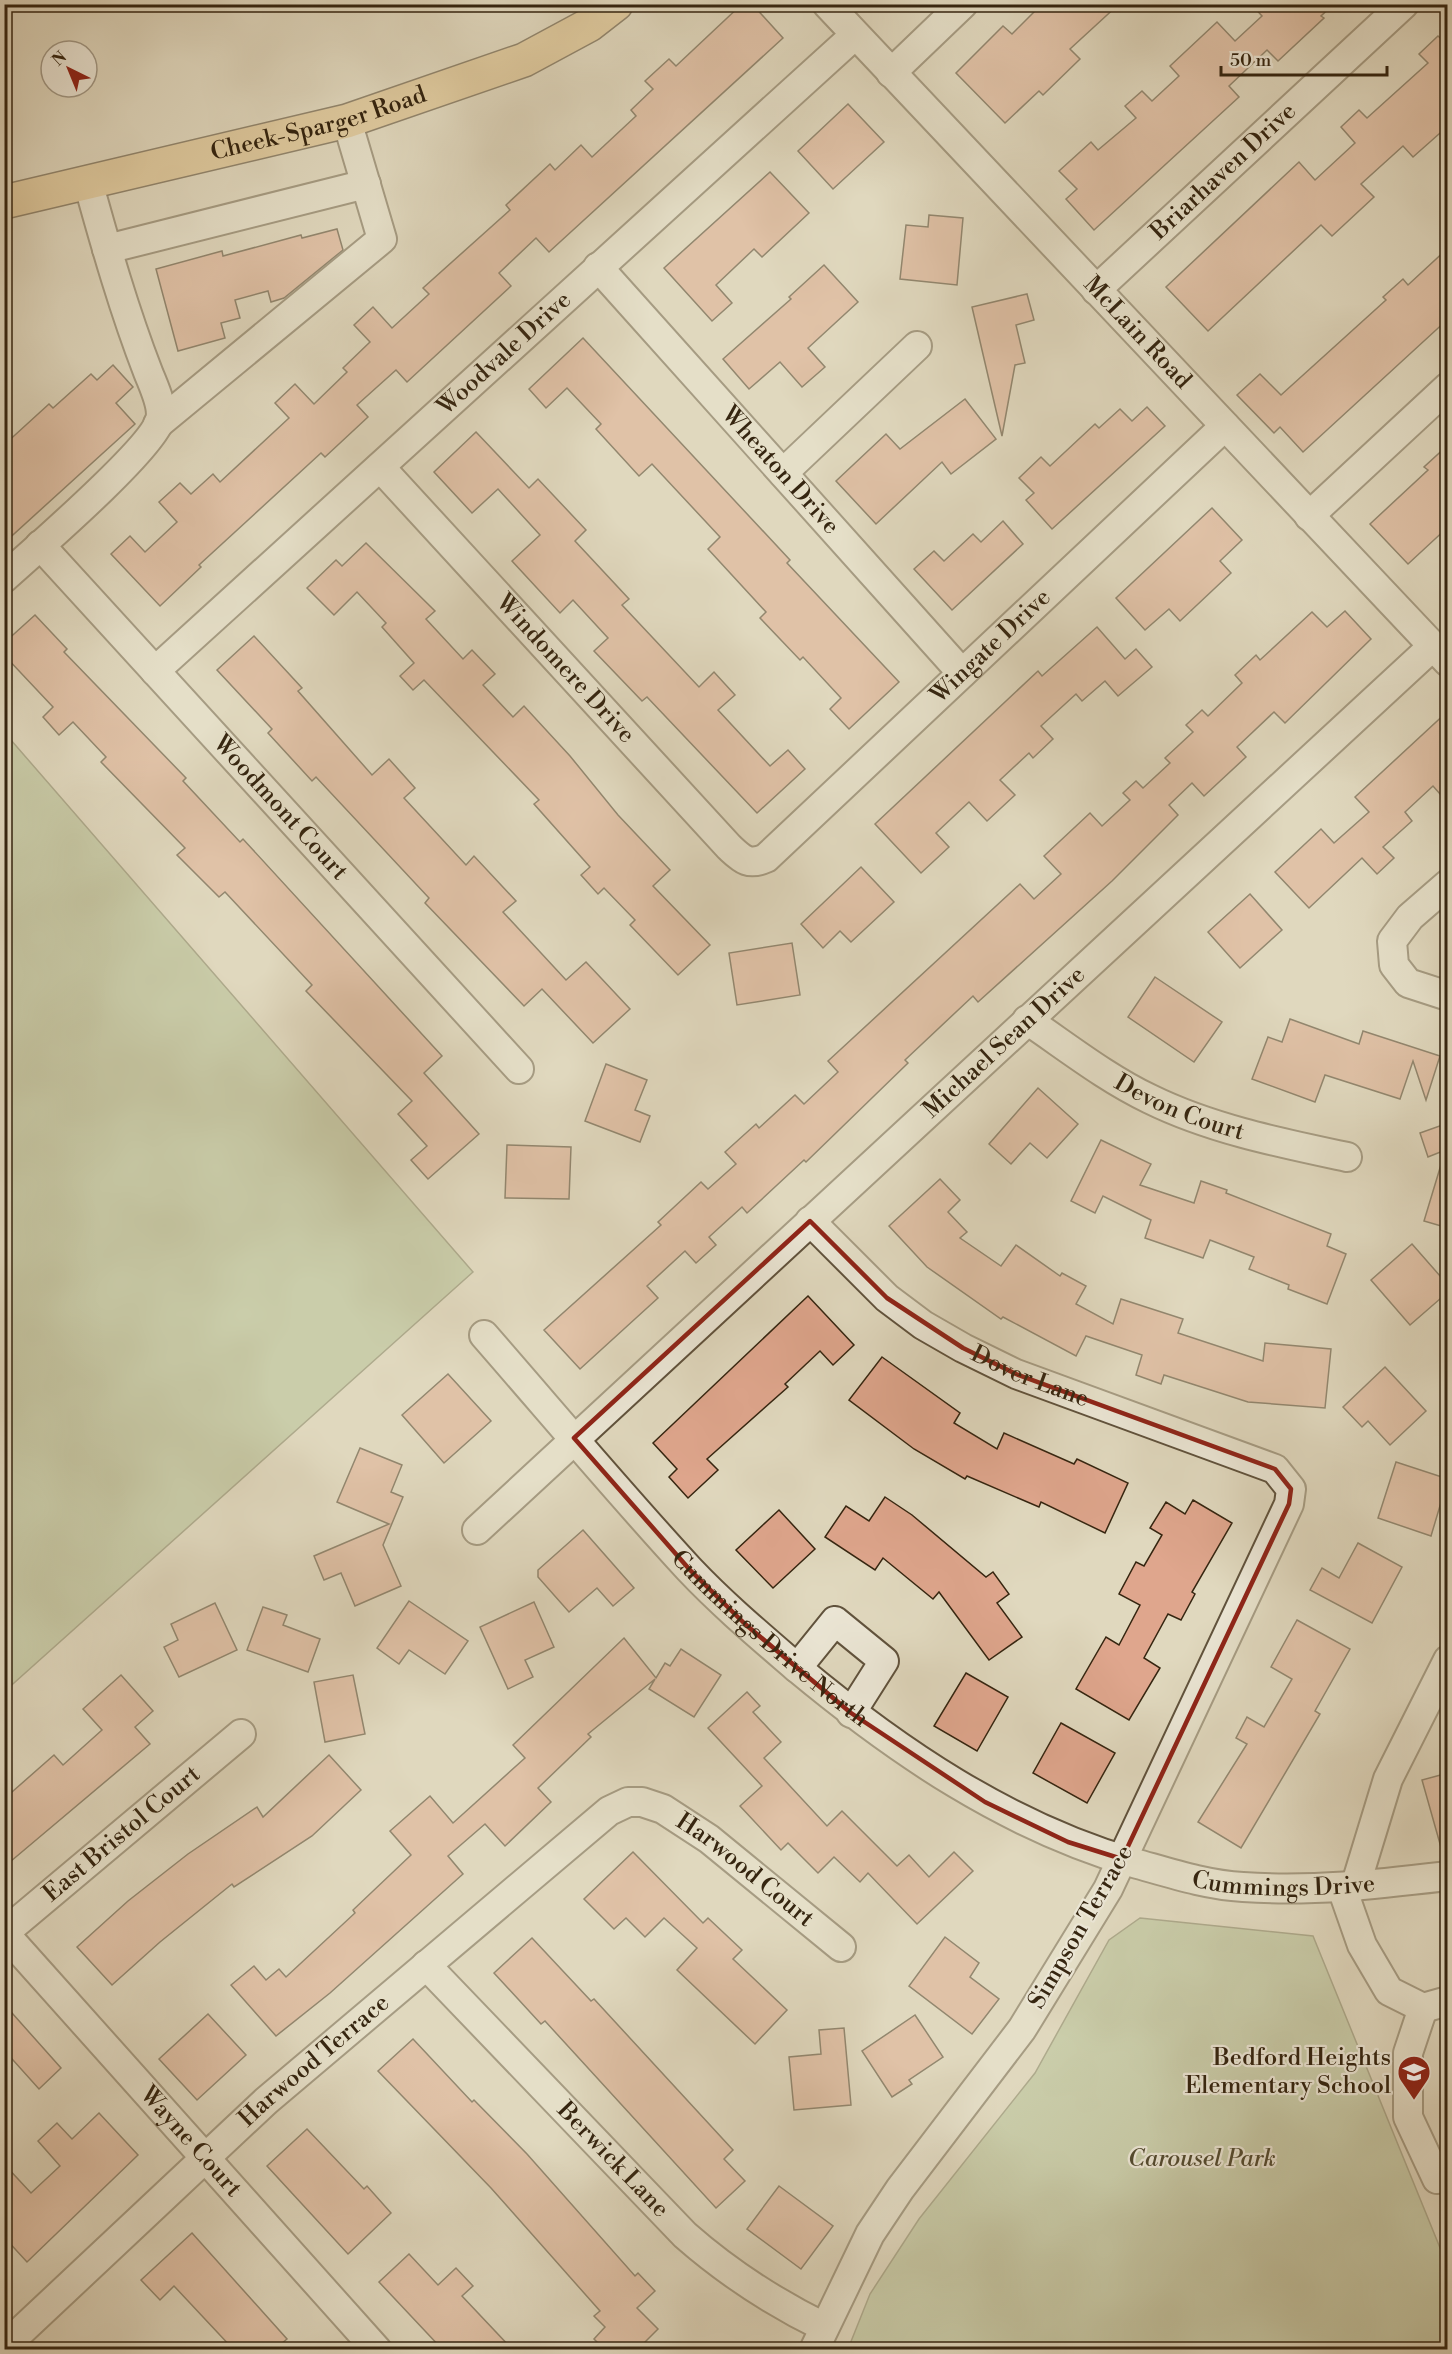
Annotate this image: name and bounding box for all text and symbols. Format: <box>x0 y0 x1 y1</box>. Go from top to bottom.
north arrow <box>39 39 99 99</box>
scale bar <box>1221 39 1388 77</box>
text: N <box>48 47 71 70</box>
text: 50 m <box>1230 49 1272 72</box>
street label: Cheek-Sparger Road <box>208 80 431 168</box>
street label: Briarhaven Drive <box>1144 97 1303 247</box>
street label: McLain Road <box>1077 270 1198 396</box>
street label: Woodvale Drive <box>430 285 577 423</box>
street label: Wheaton Drive <box>714 399 846 541</box>
street label: Wingate Drive <box>924 583 1057 711</box>
street label: Windomere Drive <box>489 587 641 750</box>
street label: Woodmont Court <box>206 728 354 887</box>
street label: Michael Sean Drive <box>917 960 1092 1125</box>
street label: Devon Court <box>1109 1068 1248 1148</box>
street label: Dover Lane <box>966 1339 1093 1414</box>
street label: Cummings Drive North <box>664 1544 874 1734</box>
street label: East Bristol Court <box>37 1759 207 1909</box>
street label: Harwood Court <box>670 1806 820 1934</box>
street label: Simpson Terrace <box>1022 1840 1140 2014</box>
street label: Cummings Drive <box>1189 1864 1376 1904</box>
street label: Harwood Terrace <box>232 1988 396 2134</box>
place label: Bedford Heights Elementary School <box>1185 2043 1391 2101</box>
school or university icon: Bedford Heights Elementary School <box>1396 2054 1432 2101</box>
street label: Wayne Court <box>133 2079 248 2204</box>
street label: Berwick Lane <box>550 2095 675 2224</box>
park label: Carousel Park <box>1128 2144 1276 2174</box>

